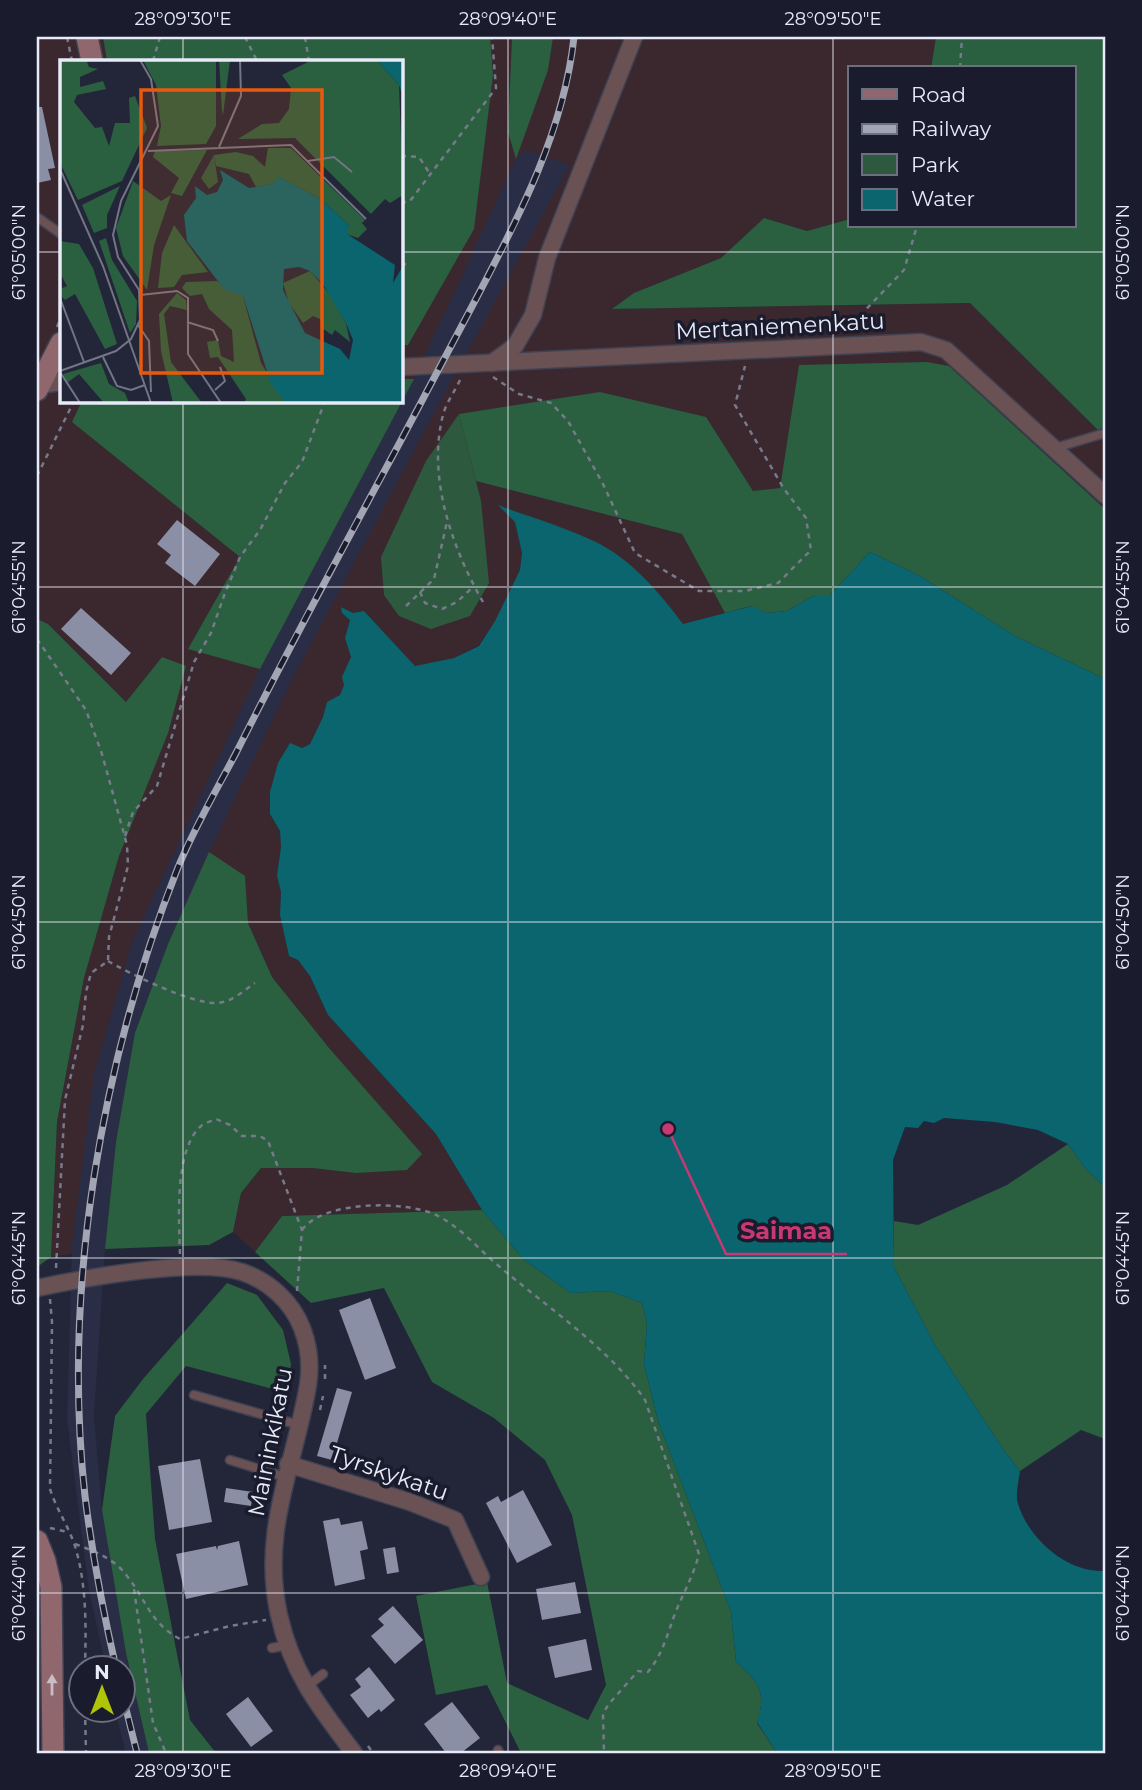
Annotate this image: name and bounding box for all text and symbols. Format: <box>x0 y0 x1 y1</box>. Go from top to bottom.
text: 28°09'30"E <box>134 8 232 30</box>
text: 28°09'40"E <box>459 8 557 30</box>
text: 28°09'50"E <box>784 8 882 30</box>
inset map <box>60 60 402 402</box>
legend <box>848 66 1076 228</box>
text: Road <box>911 82 966 107</box>
text: Railway <box>911 116 992 141</box>
text: Park <box>911 152 959 177</box>
text: Water <box>911 186 975 211</box>
text: 61°05'00"N <box>8 204 30 300</box>
text: 61°05'00"N <box>1112 204 1134 300</box>
street label: Mertaniemenkatu <box>675 307 885 345</box>
text: 61°04'55"N <box>8 540 30 634</box>
text: 61°04'55"N <box>1112 540 1134 634</box>
text: 61°04'50"N <box>8 874 30 970</box>
text: 61°04'50"N <box>1112 874 1134 970</box>
callout: Saimaa <box>726 1209 847 1254</box>
text: 61°04'45"N <box>8 1211 30 1305</box>
text: 61°04'45"N <box>1112 1211 1134 1305</box>
text: Saimaa <box>740 1216 832 1245</box>
street label: Maininkikatu <box>242 1365 298 1519</box>
street label: Tyrskykatu <box>326 1440 452 1506</box>
text: 61°04'40"N <box>8 1545 30 1641</box>
text: 61°04'40"N <box>1112 1545 1134 1641</box>
north arrow <box>66 1654 136 1724</box>
text: N <box>94 1661 110 1684</box>
one-way arrow <box>46 1674 58 1696</box>
text: 28°09'30"E <box>134 1760 232 1782</box>
text: 28°09'40"E <box>459 1760 557 1782</box>
text: 28°09'50"E <box>784 1760 882 1782</box>

